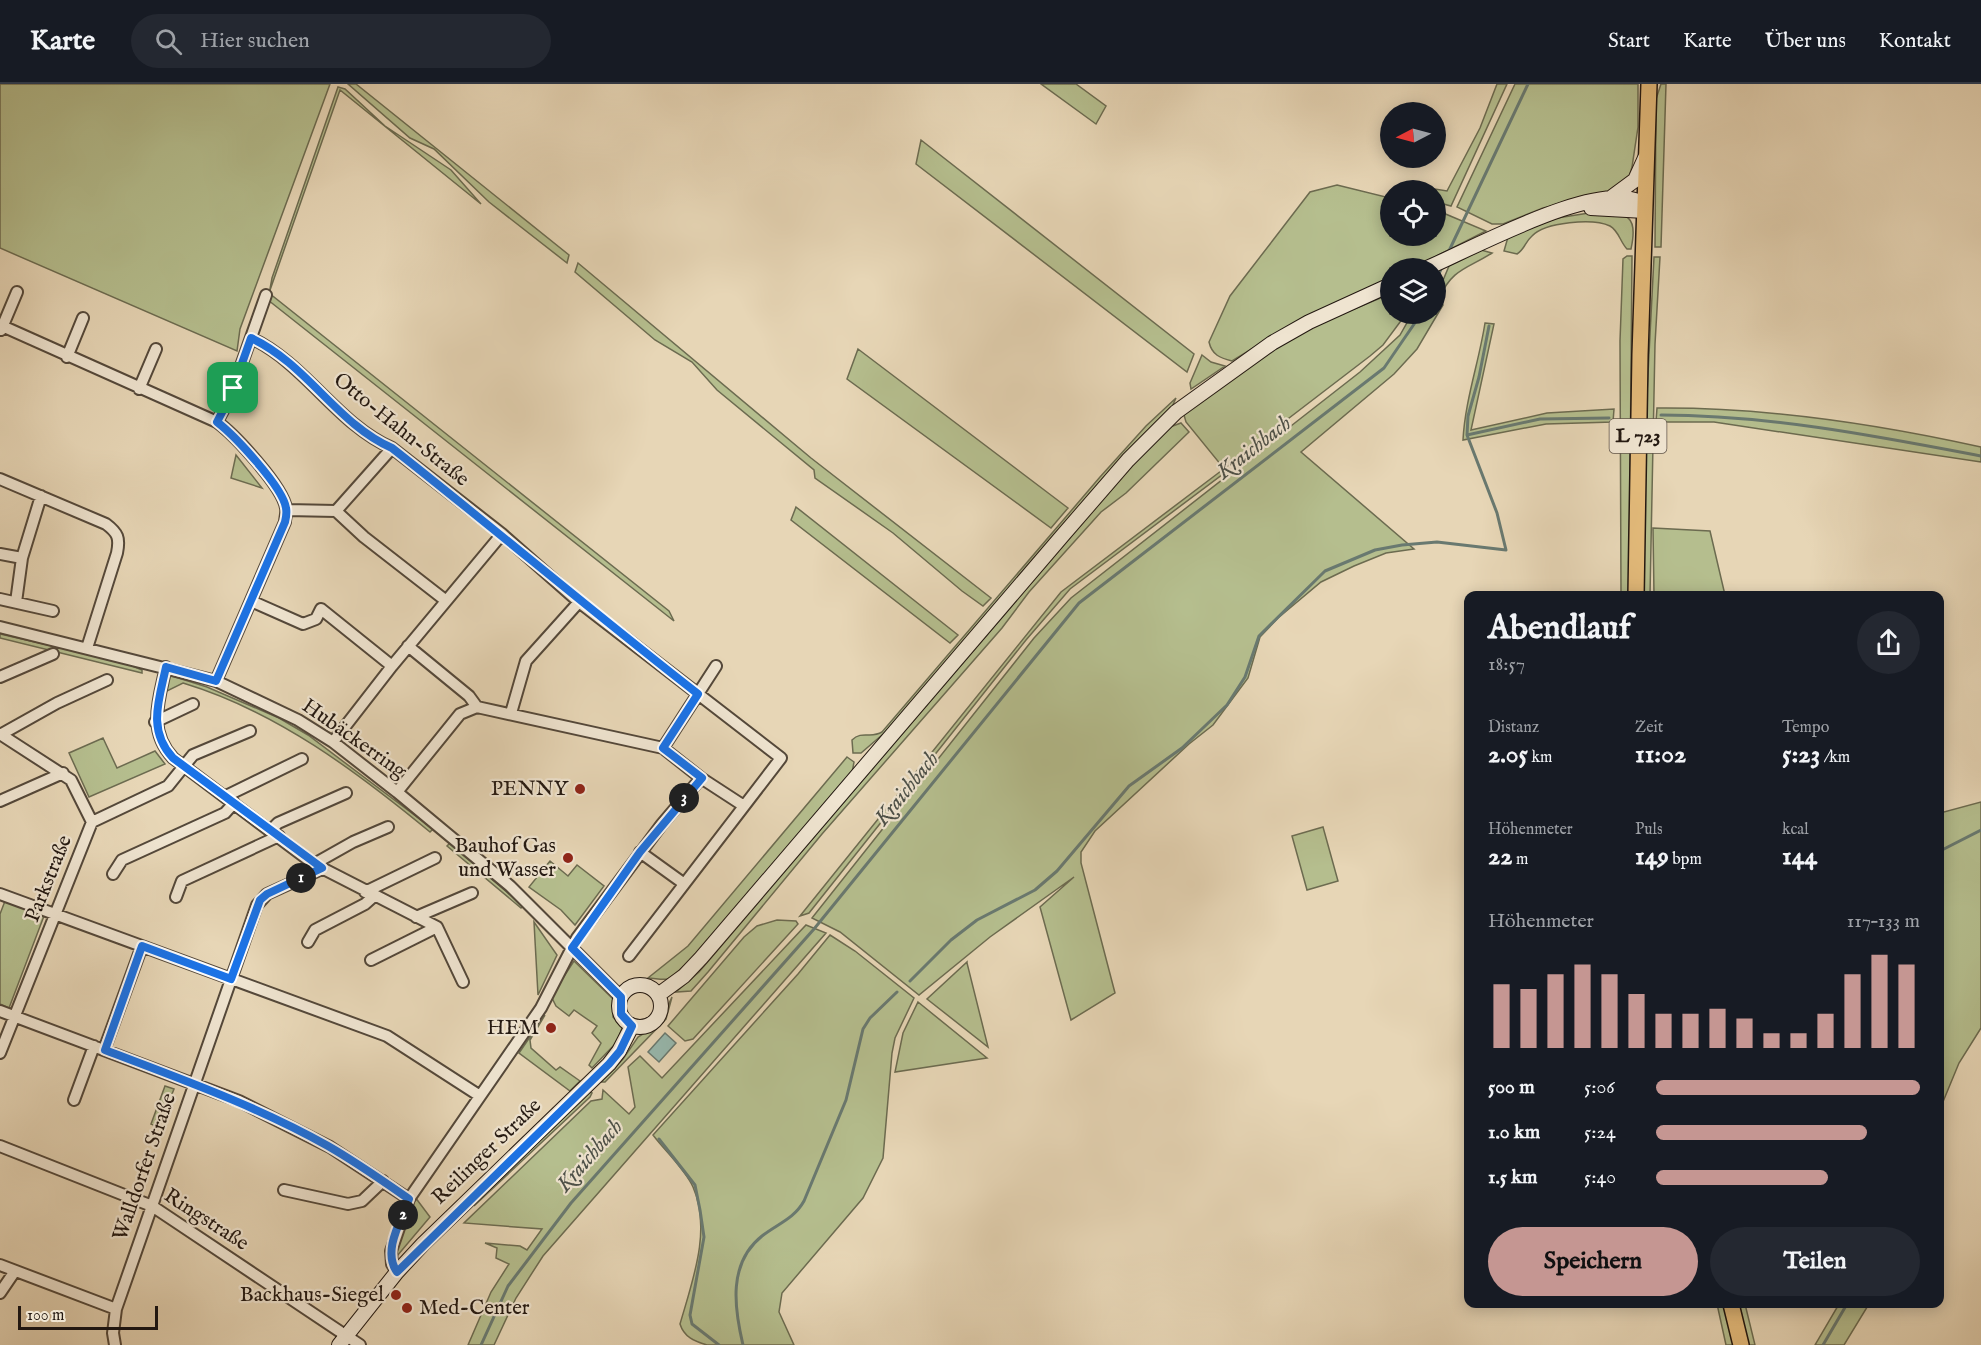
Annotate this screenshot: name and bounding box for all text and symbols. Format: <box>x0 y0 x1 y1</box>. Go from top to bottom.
search box <box>131 14 551 68</box>
text: Karte <box>30 24 95 59</box>
icon: search <box>152 25 185 58</box>
text: Hier suchen <box>200 27 310 55</box>
text: Start <box>1608 28 1650 55</box>
text: Karte <box>1683 28 1732 55</box>
text: Über uns <box>1765 28 1846 55</box>
text: Kontakt <box>1879 28 1951 55</box>
north arrow <box>1380 102 1446 168</box>
map controls <box>1380 102 1446 324</box>
button: locate <box>1380 180 1446 246</box>
button: layers <box>1380 258 1446 324</box>
pin <box>207 362 258 413</box>
street label: Otto-Hahn-Straße <box>327 367 475 493</box>
icon: arrive <box>216 371 249 404</box>
water label: Kraichbach <box>1210 410 1297 487</box>
road number: L 723 <box>1610 419 1666 453</box>
text: Abendlauf <box>1488 608 1631 650</box>
button: share <box>1857 611 1920 674</box>
text: 18:57 <box>1488 652 1525 677</box>
street label: Hubäckerring <box>296 693 412 785</box>
text: Distanz <box>1488 718 1539 738</box>
text: Zeit <box>1635 718 1663 738</box>
text: Tempo <box>1782 718 1829 738</box>
text: 2.05 <box>1488 738 1528 771</box>
text: 11:02 <box>1635 738 1686 771</box>
text: 5:23 <box>1782 738 1820 771</box>
water label: Kraichbach <box>868 746 945 833</box>
text: km <box>1528 748 1552 768</box>
text: /km <box>1820 748 1850 768</box>
place label: PENNY <box>491 776 570 803</box>
marker: PENNY <box>573 782 587 796</box>
pin: 3 <box>669 783 699 813</box>
text: 3 <box>681 788 687 808</box>
text: Höhenmeter <box>1488 820 1573 840</box>
text: Puls <box>1635 820 1663 840</box>
text: kcal <box>1782 820 1809 840</box>
street label: Parkstraße <box>19 831 79 927</box>
place label: Bauhof Gas und Wasser <box>454 833 556 884</box>
text: 22 <box>1488 840 1512 873</box>
text: 149 <box>1635 840 1669 873</box>
text: 144 <box>1782 840 1817 873</box>
text: m <box>1512 850 1528 870</box>
text: bpm <box>1669 850 1702 870</box>
marker: Bauhof Gas und Wasser <box>561 851 575 865</box>
pin: 1 <box>286 863 316 893</box>
text: 1 <box>298 868 304 888</box>
text: Höhenmeter <box>1488 909 1594 934</box>
text: 117–133 m <box>1847 909 1920 934</box>
place label: HEM <box>487 1015 539 1042</box>
marker: HEM <box>544 1021 558 1035</box>
text: 500 m <box>1488 1075 1535 1100</box>
text: 5:06 <box>1584 1075 1615 1100</box>
street label: Walldorfer Straße <box>107 1089 183 1244</box>
street label: Reilinger Straße <box>426 1093 548 1211</box>
water label: Kraichbach <box>550 1114 629 1199</box>
text: 1.0 km <box>1488 1120 1540 1145</box>
text: 5:24 <box>1584 1120 1616 1145</box>
text: 1.5 km <box>1488 1165 1538 1190</box>
text: 5:40 <box>1584 1165 1616 1190</box>
street label: Ringstraße <box>158 1183 254 1258</box>
pin: 2 <box>388 1200 418 1230</box>
text: 2 <box>399 1205 407 1225</box>
button: Speichern <box>1488 1227 1698 1296</box>
button: Teilen <box>1710 1227 1920 1296</box>
place label: Backhaus-Siegel <box>240 1282 384 1309</box>
marker: Backhaus-Siegel <box>389 1288 403 1302</box>
place label: Med-Center <box>419 1295 530 1322</box>
marker: Med-Center <box>400 1301 414 1315</box>
scale bar <box>18 1303 158 1330</box>
text: 100 m <box>27 1306 64 1326</box>

